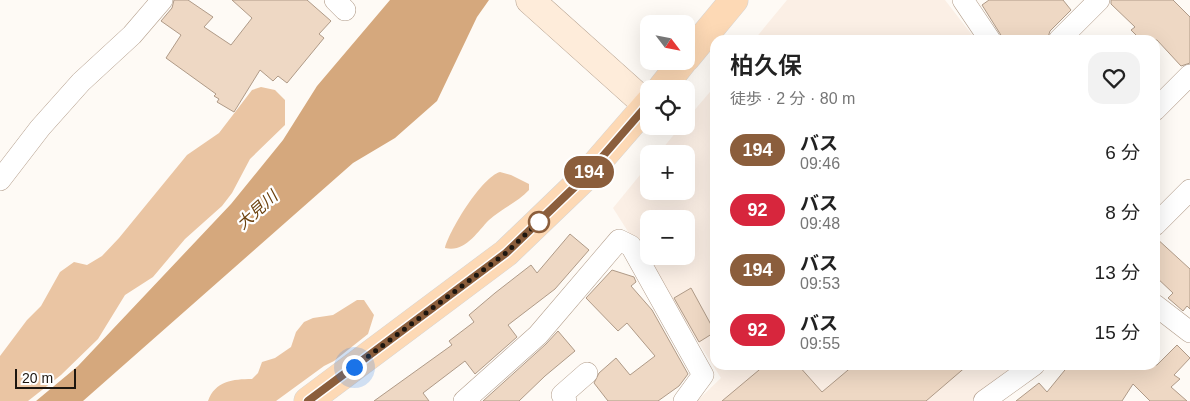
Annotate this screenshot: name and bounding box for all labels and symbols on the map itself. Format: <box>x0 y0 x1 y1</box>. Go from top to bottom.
north arrow <box>640 15 695 70</box>
line badge: 194 <box>560 156 618 188</box>
water label: 大見川 <box>233 186 282 232</box>
unlabelled marker <box>528 211 550 233</box>
your location <box>342 355 367 380</box>
scale bar <box>15 366 76 389</box>

